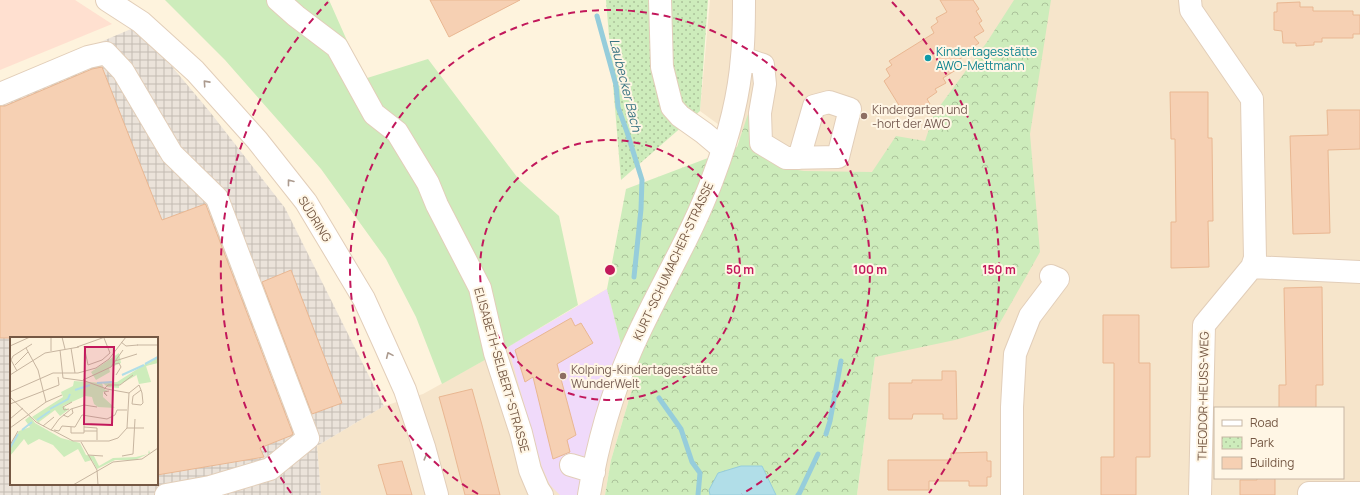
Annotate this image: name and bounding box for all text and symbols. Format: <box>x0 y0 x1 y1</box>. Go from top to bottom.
water label: Laubecker Bach <box>606 37 647 135</box>
place label: Kindertagesstätte AWO-Mettmann <box>936 43 1037 74</box>
marker: Kindertagesstätte AWO-Mettmann <box>923 53 933 63</box>
one-way arrow <box>203 80 210 88</box>
place label: Kindergarten und -hort der AWO <box>872 101 968 132</box>
marker: Kindergarten und -hort der AWO <box>859 111 869 121</box>
one-way arrow <box>288 179 295 186</box>
street label: KURT-SCHUMACHER-STRASSE <box>629 179 717 343</box>
street label: SÜDRING <box>294 193 336 246</box>
text: 50 m <box>726 261 754 278</box>
text: 100 m <box>853 261 887 278</box>
text: 150 m <box>982 261 1016 278</box>
centre of rings <box>603 263 617 277</box>
street label: ELISABETH-SELBERT-STRASSE <box>470 285 534 455</box>
street label: THEODOR-HEUSS-WEG <box>1193 331 1213 461</box>
inset map <box>10 337 158 485</box>
one-way arrow <box>386 351 394 359</box>
place label: Kolping-Kindertagesstätte WunderWelt <box>571 361 718 392</box>
marker: Kolping-Kindertagesstätte WunderWelt <box>558 371 568 381</box>
legend <box>1214 407 1344 479</box>
text: Road <box>1250 414 1278 431</box>
text: Park <box>1250 434 1275 451</box>
one-way arrow <box>423 454 432 461</box>
text: Building <box>1250 454 1294 471</box>

